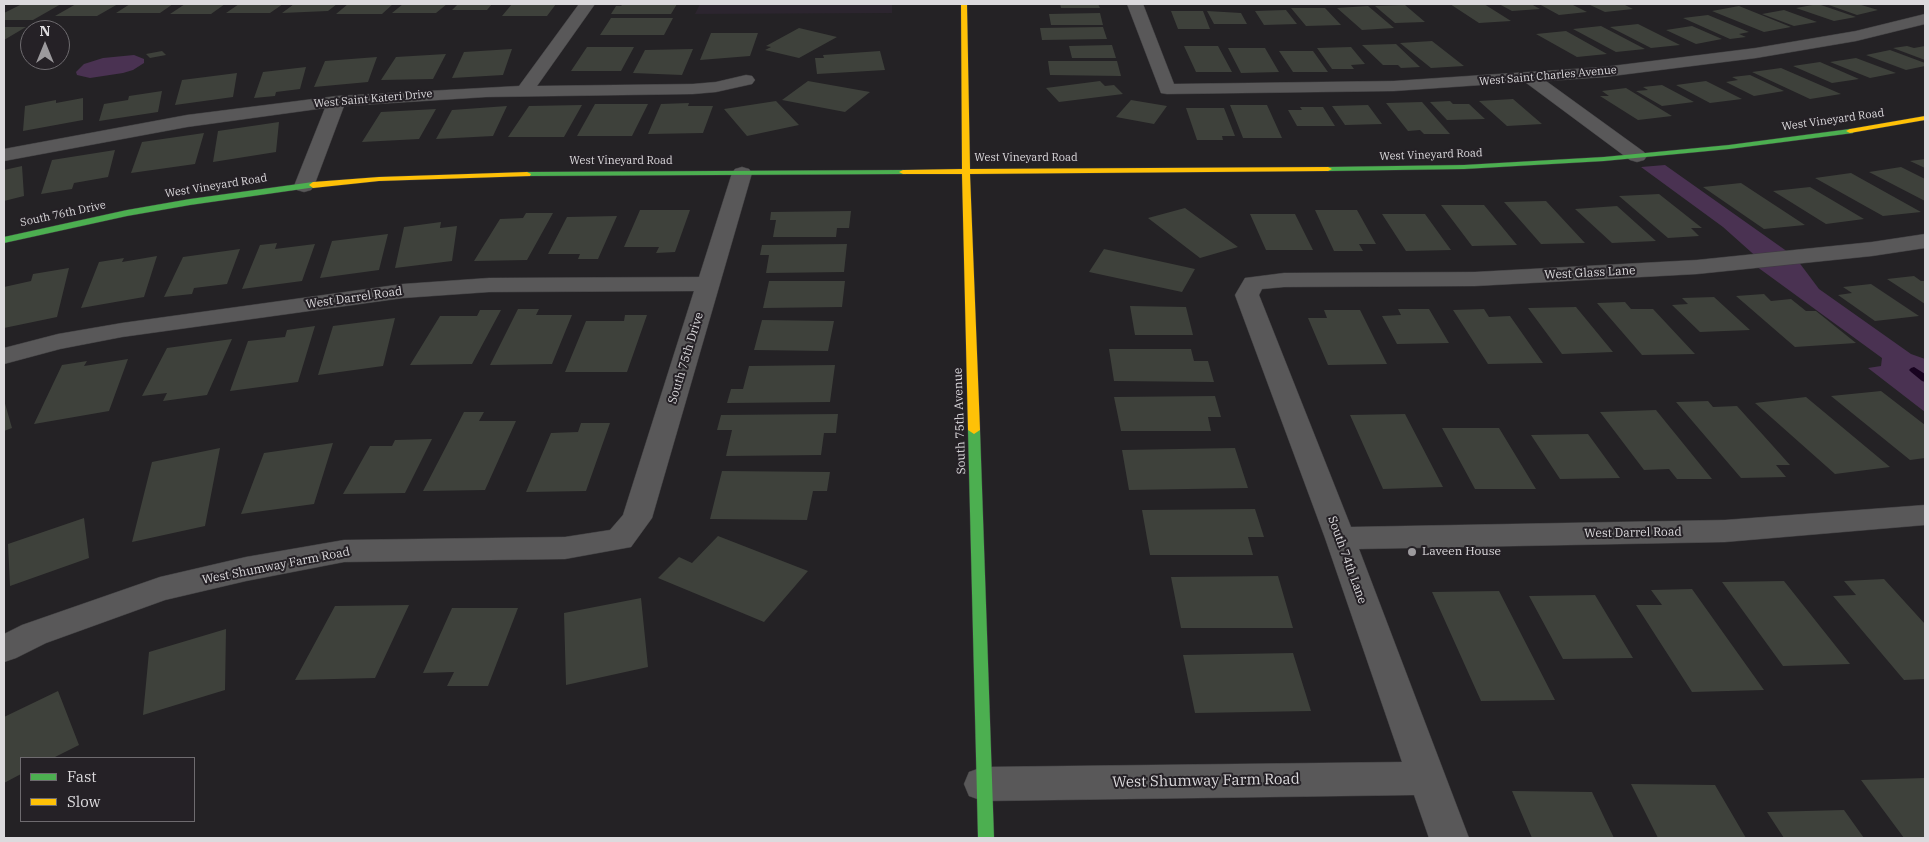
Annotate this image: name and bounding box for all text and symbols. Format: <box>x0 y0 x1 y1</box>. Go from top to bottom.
north arrow <box>20 20 70 70</box>
text: N <box>39 22 51 40</box>
street label: West Saint Charles Avenue <box>1479 63 1617 89</box>
street label: West Saint Kateri Drive <box>313 87 433 111</box>
street label: West Vineyard Road <box>1781 106 1885 134</box>
street label: West Vineyard Road <box>1379 147 1483 163</box>
street label: West Vineyard Road <box>974 151 1078 165</box>
street label: West Vineyard Road <box>569 154 673 168</box>
street label: West Vineyard Road <box>164 171 268 201</box>
street label: South 76th Drive <box>19 198 107 230</box>
street label: West Glass Lane <box>1544 263 1636 283</box>
street label: West Darrel Road <box>305 284 403 312</box>
street label: South 75th Drive <box>665 310 707 406</box>
street label: South 75th Avenue <box>951 367 969 475</box>
street label: South 74th Lane <box>1324 514 1370 606</box>
street label: West Darrel Road <box>1584 525 1682 541</box>
street label: West Shumway Farm Road <box>201 545 351 587</box>
place label: Laveen House <box>1422 545 1501 559</box>
marker: Laveen House <box>1406 546 1418 558</box>
legend <box>20 757 195 822</box>
text: Fast <box>67 767 97 786</box>
street label: West Shumway Farm Road <box>1112 770 1300 792</box>
text: Slow <box>67 792 100 811</box>

